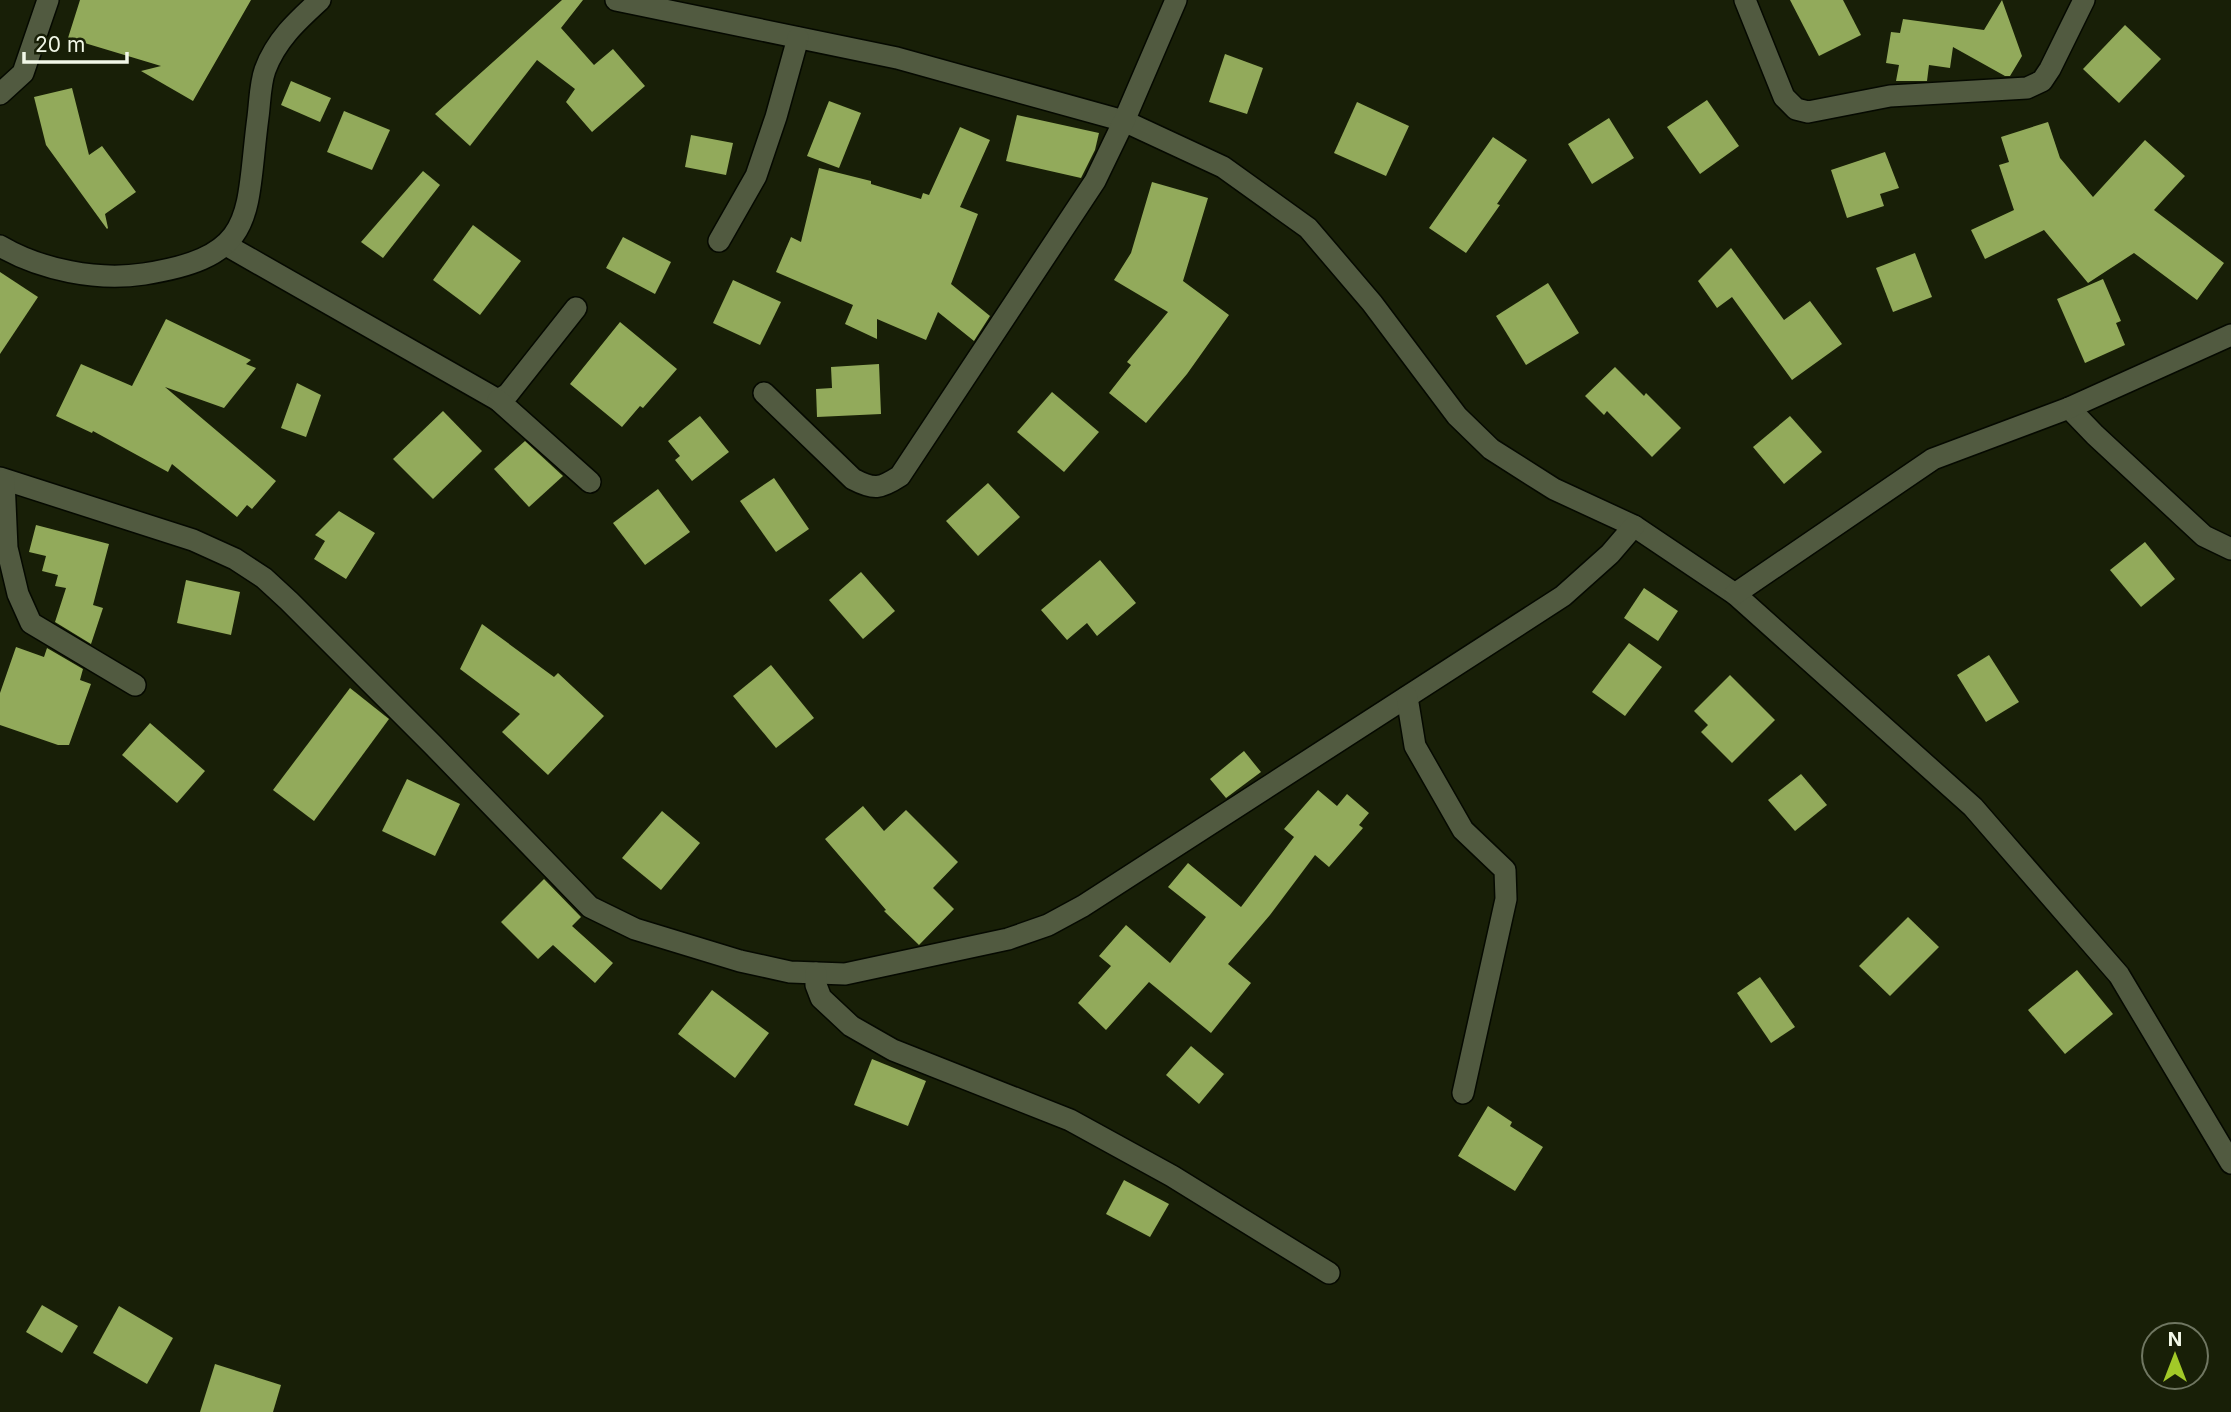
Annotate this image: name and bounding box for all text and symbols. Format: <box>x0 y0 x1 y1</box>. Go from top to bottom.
scale bar <box>24 21 128 65</box>
text: 20 m <box>35 32 85 57</box>
north arrow <box>2140 1321 2210 1391</box>
text: N <box>2168 1328 2182 1351</box>

